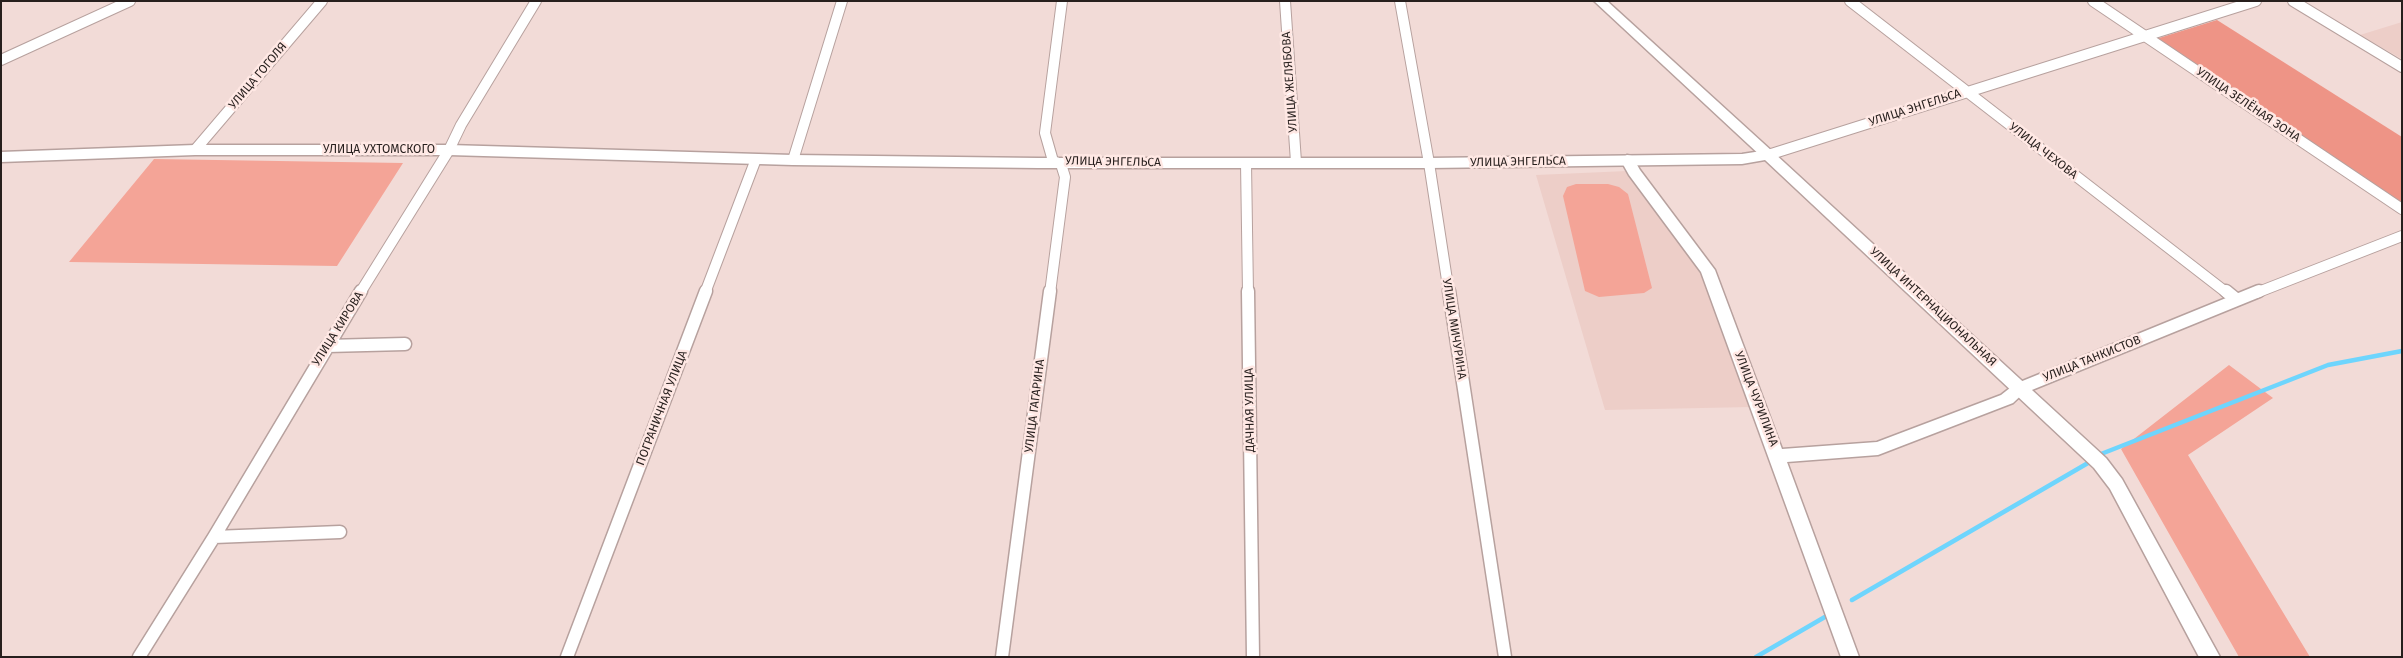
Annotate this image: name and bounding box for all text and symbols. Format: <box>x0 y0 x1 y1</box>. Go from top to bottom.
street label: УЛИЦА ЖЕЛЯБОВА <box>1279 31 1301 133</box>
street label: УЛИЦА ГОГОЛЯ <box>226 40 290 112</box>
street label: УЛИЦА ЗЕЛЁНАЯ ЗОНА <box>2193 65 2303 145</box>
street label: УЛИЦА ЭНГЕЛЬСА <box>1867 86 1963 130</box>
street label: УЛИЦА ЧЕХОВА <box>2006 120 2080 182</box>
street label: УЛИЦА УХТОМСКОГО <box>323 143 435 157</box>
street label: УЛИЦА ЭНГЕЛЬСА <box>1065 154 1161 170</box>
street label: УЛИЦА ЭНГЕЛЬСА <box>1470 154 1566 170</box>
street label: УЛИЦА ИНТЕРНАЦИОНАЛЬНАЯ <box>1867 244 1999 370</box>
street label: УЛИЦА МИЧУРИНА <box>1439 278 1469 380</box>
street label: УЛИЦА КИРОВА <box>309 289 367 369</box>
street label: УЛИЦА ТАНКИСТОВ <box>2041 333 2143 385</box>
street label: ПОГРАНИЧНАЯ УЛИЦА <box>633 348 691 468</box>
street label: УЛИЦА ЧУРИЛИНА <box>1731 350 1781 448</box>
street label: УЛИЦА ГАГАРИНА <box>1022 358 1048 454</box>
street label: ДАЧНАЯ УЛИЦА <box>1242 368 1258 452</box>

